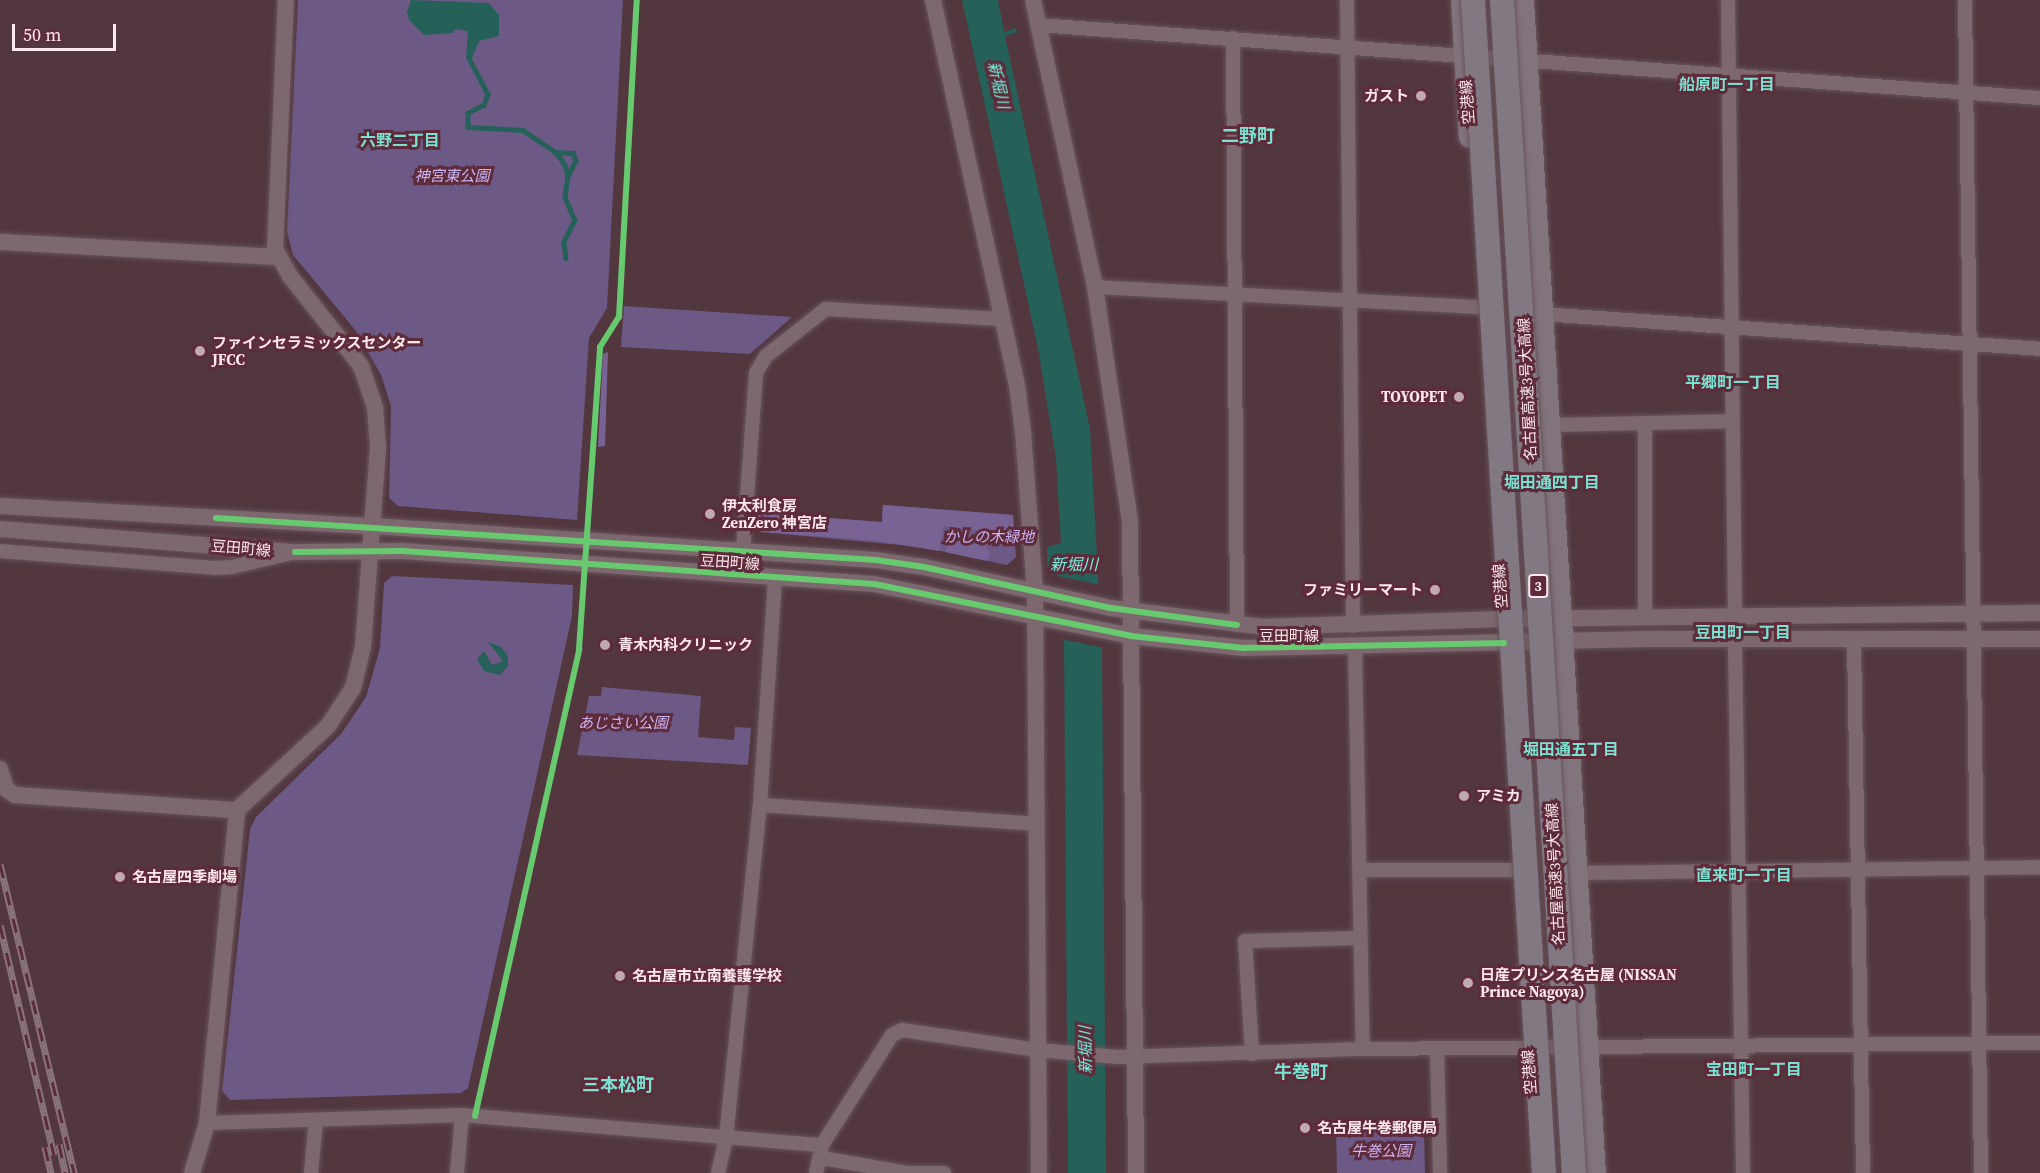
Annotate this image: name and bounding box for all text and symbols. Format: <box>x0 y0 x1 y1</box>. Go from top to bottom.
scale bar <box>15 12 118 50</box>
text: 50 m <box>23 22 61 47</box>
water label: 新堀川 <box>984 59 1014 111</box>
district label: 船原町一丁目 <box>1679 74 1775 94</box>
street label: 空港線 <box>1456 79 1478 125</box>
place label: ガスト <box>1364 87 1409 105</box>
marker: ガスト <box>1414 89 1428 103</box>
district label: 二野町 <box>1221 125 1275 147</box>
district label: 六野二丁目 <box>360 130 440 150</box>
park label: 神宮東公園 <box>415 167 489 185</box>
street label: 名古屋高速3号大高線 <box>1514 317 1540 461</box>
place label: ファインセラミックスセンター JFCC <box>212 333 422 368</box>
marker: ファインセラミックスセンター JFCC <box>193 344 207 358</box>
district label: 平郷町一丁目 <box>1685 372 1781 392</box>
place label: TOYOPET <box>1381 388 1447 406</box>
marker: TOYOPET <box>1452 390 1466 404</box>
district label: 堀田通四丁目 <box>1504 472 1600 492</box>
place label: 伊太利食房 ZenZero 神宮店 <box>722 496 827 531</box>
marker: 伊太利食房 ZenZero 神宮店 <box>703 507 717 521</box>
park label: かしの木緑地 <box>944 528 1034 546</box>
street label: 豆田町線 <box>210 536 272 560</box>
street label: 豆田町線 <box>699 551 761 573</box>
water label: 新堀川 <box>1050 554 1098 574</box>
street label: 空港線 <box>1489 563 1511 609</box>
road number: 3 <box>1528 575 1548 597</box>
place label: ファミリーマート <box>1303 581 1423 599</box>
marker: ファミリーマート <box>1428 583 1442 597</box>
district label: 豆田町一丁目 <box>1695 622 1791 642</box>
street label: 豆田町線 <box>1259 627 1319 645</box>
marker: 青木内科クリニック <box>596 636 614 654</box>
place label: 青木内科クリニック <box>618 636 753 654</box>
park label: あじさい公園 <box>578 714 668 732</box>
district label: 堀田通五丁目 <box>1523 739 1619 759</box>
place label: アミカ <box>1476 787 1521 805</box>
marker: アミカ <box>1457 789 1471 803</box>
street label: 名古屋高速3号大高線 <box>1542 802 1568 946</box>
district label: 直来町一丁目 <box>1696 865 1792 885</box>
place label: 名古屋四季劇場 <box>132 868 237 886</box>
marker: 名古屋四季劇場 <box>113 870 127 884</box>
place label: 日産プリンス名古屋 (NISSAN Prince Nagoya) <box>1480 965 1677 1000</box>
place label: 名古屋市立南養護学校 <box>632 967 782 985</box>
marker: 名古屋市立南養護学校 <box>613 969 627 983</box>
marker: 日産プリンス名古屋 (NISSAN Prince Nagoya) <box>1461 976 1475 990</box>
water label: 新堀川 <box>1075 1026 1095 1074</box>
street label: 空港線 <box>1518 1049 1540 1095</box>
district label: 宝田町一丁目 <box>1706 1059 1802 1079</box>
district label: 牛巻町 <box>1274 1061 1328 1083</box>
district label: 三本松町 <box>582 1074 654 1096</box>
place label: 名古屋牛巻郵便局 <box>1317 1119 1437 1137</box>
marker: 名古屋牛巻郵便局 <box>1298 1121 1312 1135</box>
park label: 牛巻公園 <box>1351 1142 1411 1160</box>

